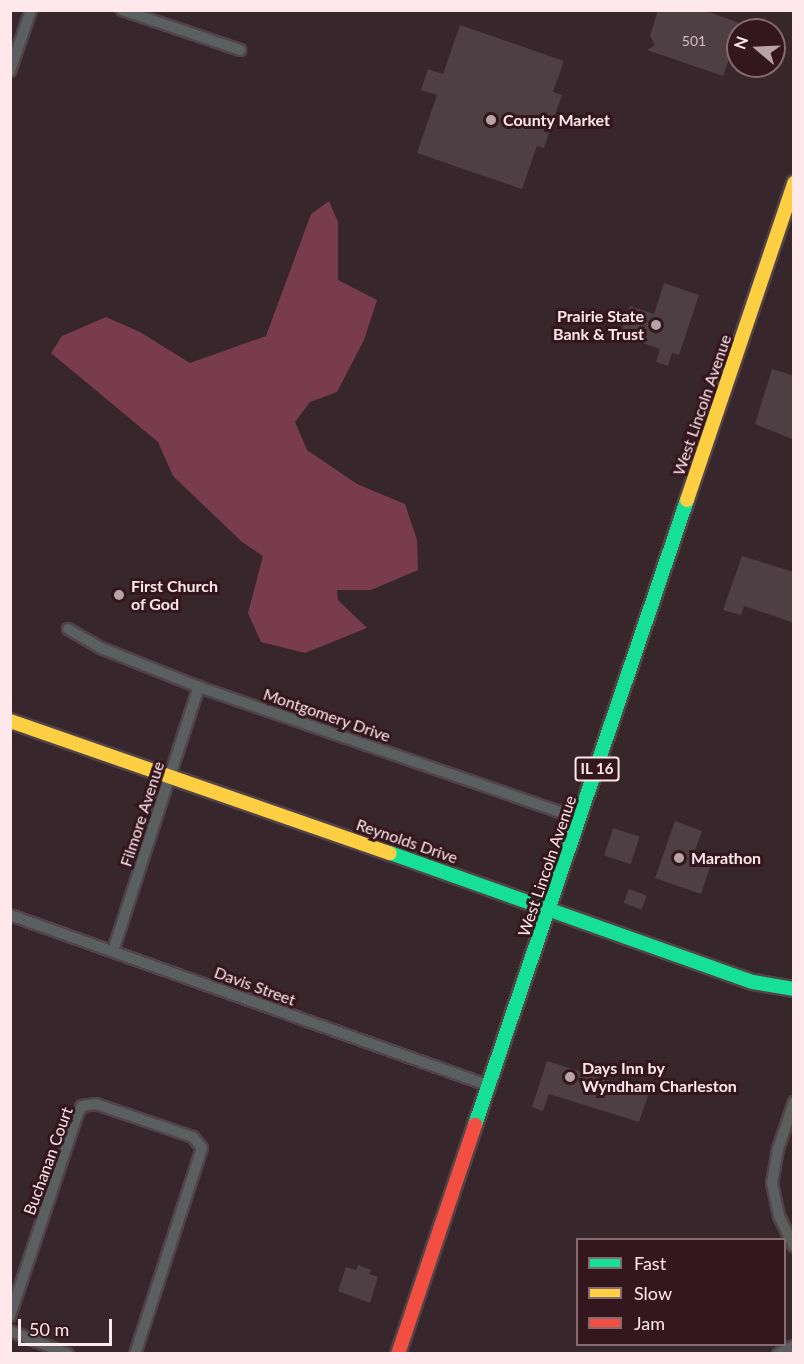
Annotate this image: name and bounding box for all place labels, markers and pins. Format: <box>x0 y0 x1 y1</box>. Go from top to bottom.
place label: County Market <box>503 110 610 130</box>
marker: County Market <box>484 113 498 127</box>
place label: Prairie State Bank & Trust <box>553 306 644 344</box>
marker: Prairie State Bank & Trust <box>649 318 663 332</box>
place label: First Church of God <box>131 576 218 614</box>
marker: First Church of God <box>112 588 126 602</box>
place label: Marathon <box>691 848 761 868</box>
marker: Marathon <box>672 851 686 865</box>
place label: Days Inn by Wyndham Charleston <box>582 1058 737 1096</box>
marker: Days Inn by Wyndham Charleston <box>563 1070 577 1084</box>

